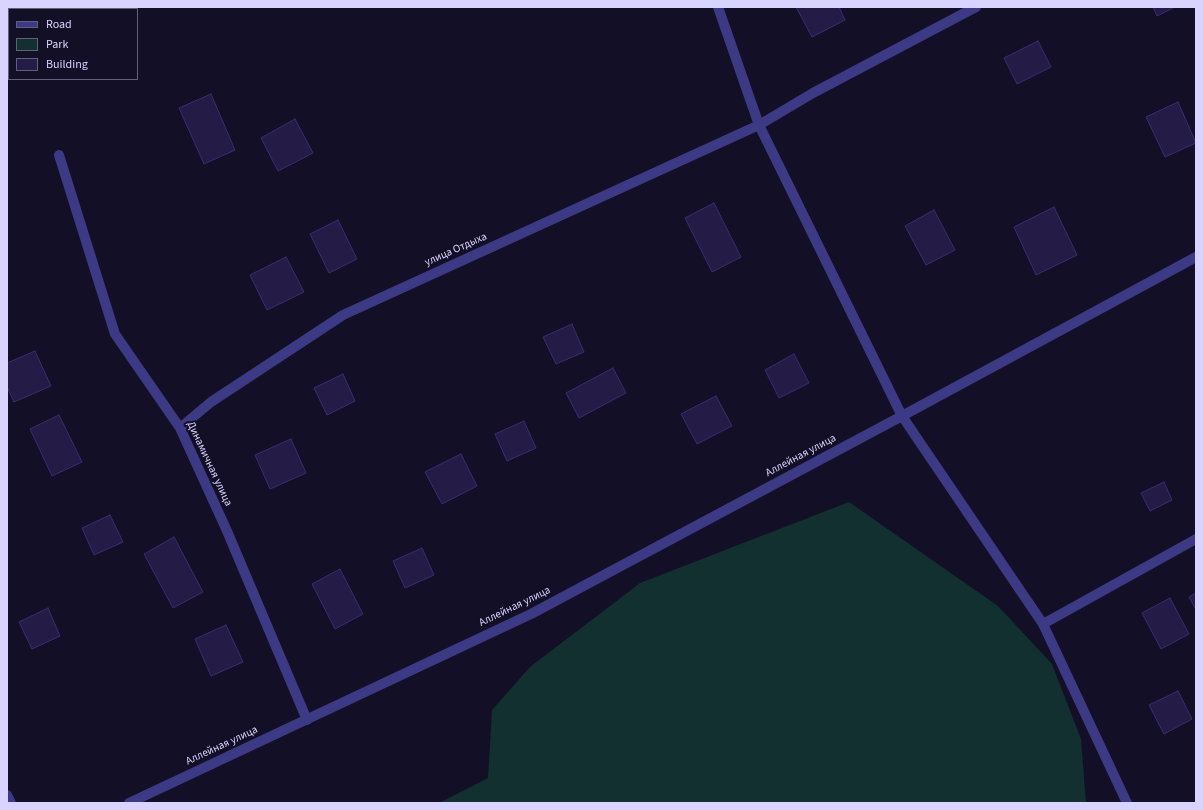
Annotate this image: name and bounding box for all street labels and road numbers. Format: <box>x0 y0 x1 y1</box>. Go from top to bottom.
street label: улица Отдыха <box>423 230 489 270</box>
street label: Динамичная улица <box>184 419 234 509</box>
street label: Аллейная улица <box>763 432 839 480</box>
street label: Аллейная улица <box>477 584 553 630</box>
street label: Аллейная улица <box>184 724 260 768</box>

